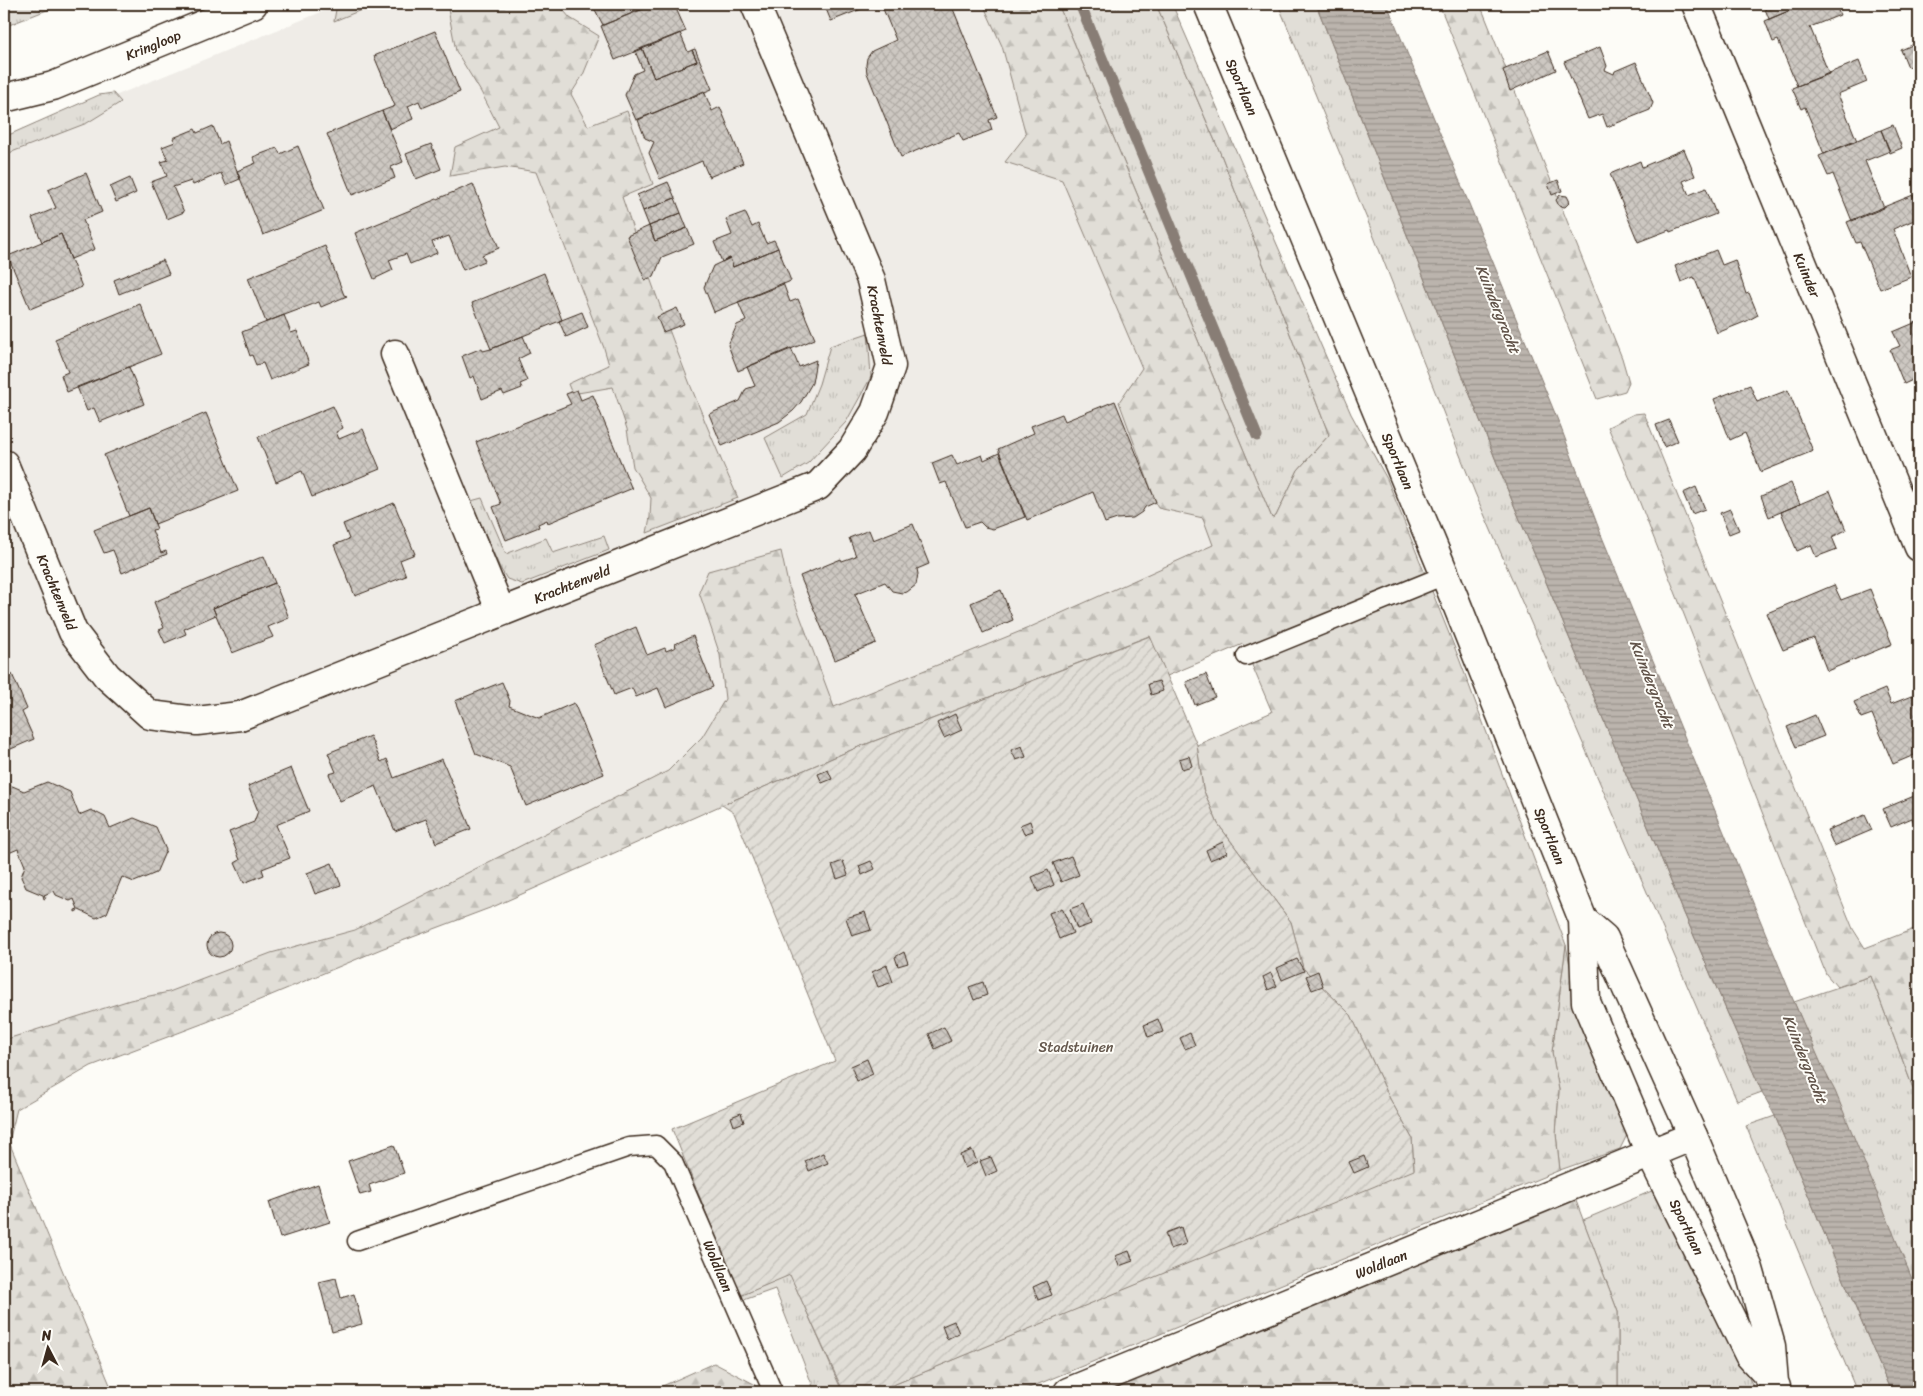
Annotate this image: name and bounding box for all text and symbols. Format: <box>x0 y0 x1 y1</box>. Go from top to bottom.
street label: Kringloop <box>122 23 185 68</box>
street label: Sportlaan <box>1218 55 1265 120</box>
street label: Kuinder <box>1786 249 1828 303</box>
water label: Kuindergracht <box>1468 261 1528 359</box>
street label: Krachtenveld <box>860 283 900 369</box>
street label: Sportlaan <box>1374 429 1421 494</box>
street label: Krachtenveld <box>29 550 85 636</box>
street label: Krachtenveld <box>530 557 616 611</box>
water label: Kuindergracht <box>1622 636 1682 734</box>
street label: Sportlaan <box>1527 804 1573 869</box>
water label: Kuindergracht <box>1775 1011 1835 1109</box>
park label: Stadstuinen <box>1039 1035 1114 1060</box>
street label: Sportlaan <box>1662 1195 1711 1260</box>
street label: Woldlaan <box>695 1236 740 1297</box>
street label: Woldlaan <box>1351 1242 1412 1286</box>
text: N <box>40 1323 53 1349</box>
north arrow <box>22 1324 72 1374</box>

